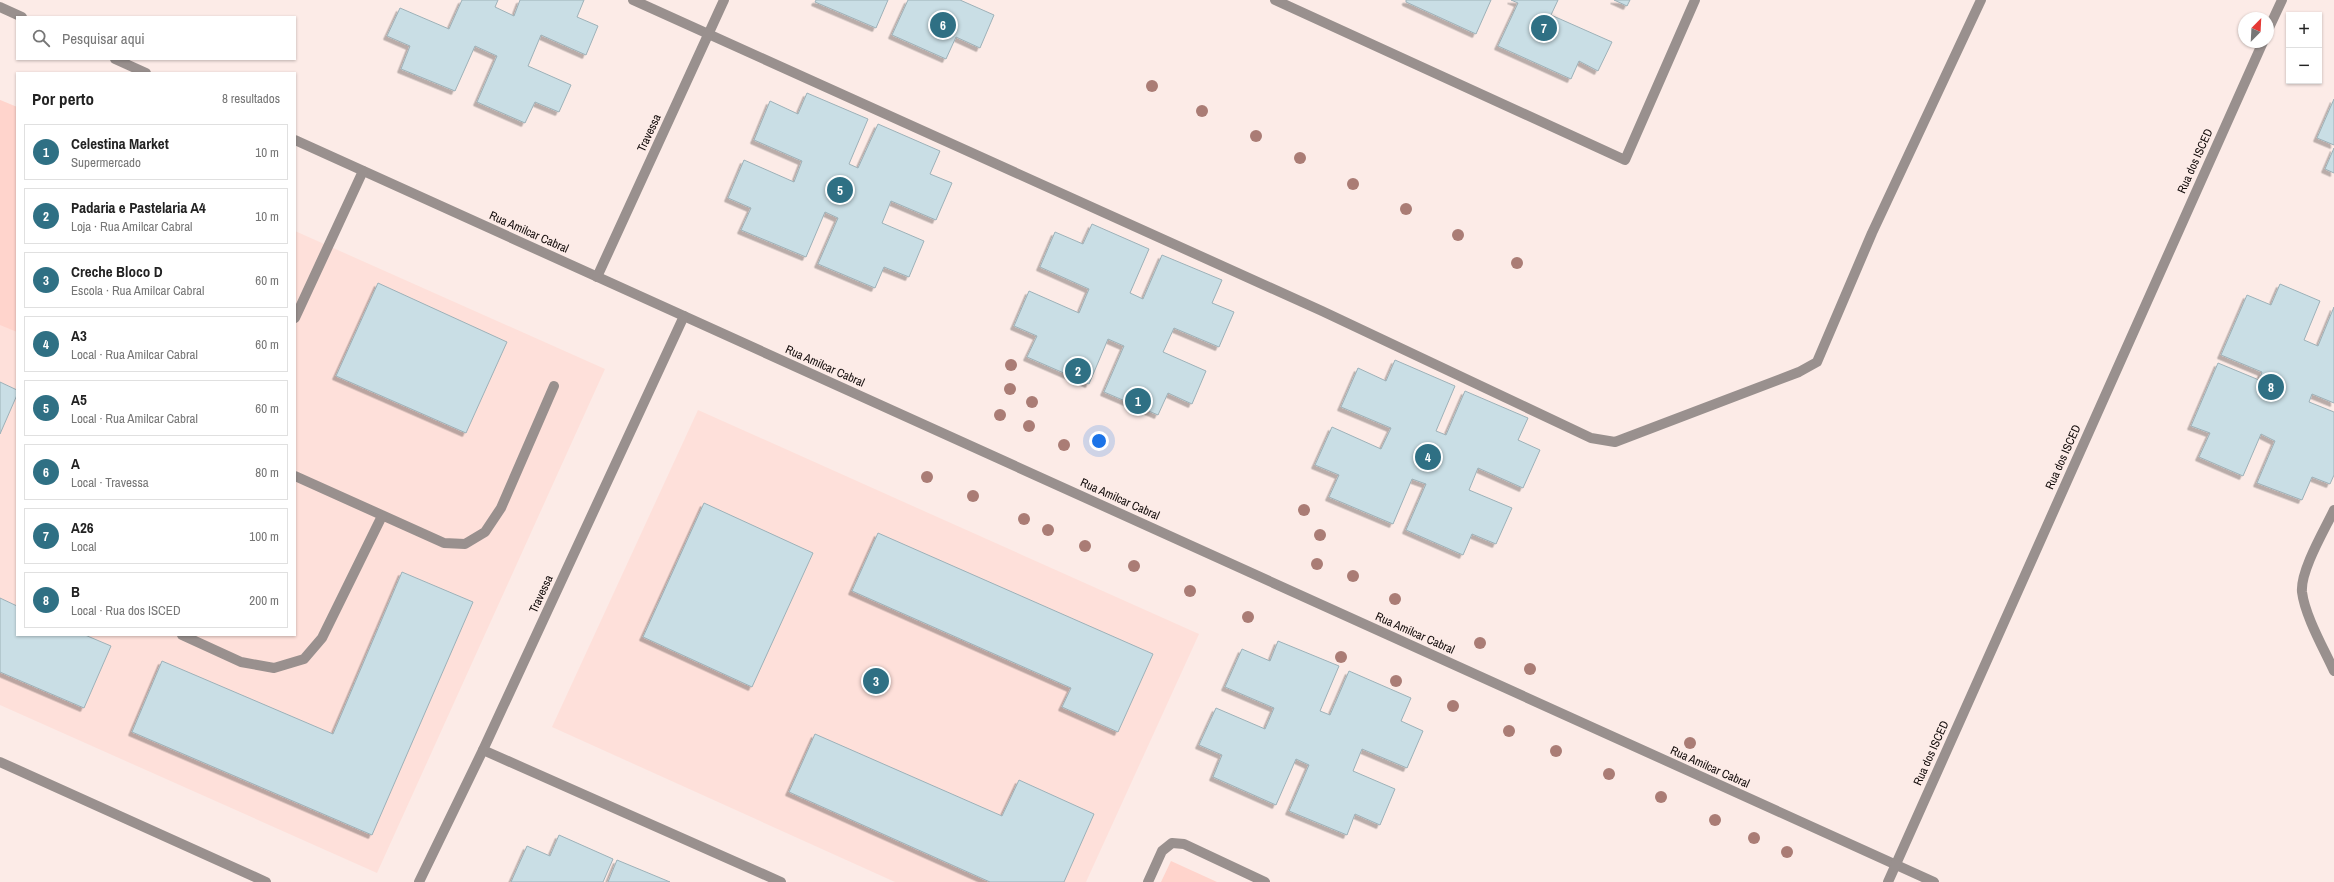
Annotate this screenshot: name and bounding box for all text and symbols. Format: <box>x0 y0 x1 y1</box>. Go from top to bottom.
pin: 6 <box>930 10 956 40</box>
north arrow <box>2238 12 2274 48</box>
map controls <box>2286 12 2322 84</box>
button: + <box>2286 12 2322 48</box>
pin: 7 <box>1531 13 1557 43</box>
search box <box>16 16 296 60</box>
icon: search <box>30 27 52 49</box>
text: Pesquisar aqui <box>62 28 145 49</box>
button: − <box>2286 48 2322 84</box>
text: Por perto <box>32 87 94 110</box>
text: 8 resultados <box>222 90 280 107</box>
street label: Travessa <box>633 111 665 155</box>
street label: Rua dos ISCED <box>2174 126 2216 196</box>
text: Celestina Market <box>71 133 169 154</box>
text: 1 <box>43 144 49 161</box>
text: 10 m <box>255 144 279 161</box>
text: Supermercado <box>71 154 141 171</box>
pin: 5 <box>827 175 853 205</box>
text: Padaria e Pastelaria A4 <box>71 197 206 218</box>
street label: Rua Amilcar Cabral <box>487 207 571 257</box>
text: 2 <box>43 208 49 225</box>
text: 10 m <box>255 208 279 225</box>
text: Loja · Rua Amilcar Cabral <box>71 218 192 235</box>
text: Creche Bloco D <box>71 261 163 282</box>
text: 3 <box>43 272 49 289</box>
text: 60 m <box>255 272 279 289</box>
text: Escola · Rua Amilcar Cabral <box>71 282 204 299</box>
text: A3 <box>71 325 87 346</box>
text: 4 <box>43 336 49 353</box>
text: 60 m <box>255 336 279 353</box>
street label: Rua Amilcar Cabral <box>783 341 867 391</box>
text: Local · Rua Amilcar Cabral <box>71 346 198 363</box>
pin: 2 <box>1065 356 1091 386</box>
pin: 8 <box>2258 372 2284 402</box>
pin: 1 <box>1125 386 1151 416</box>
text: A5 <box>71 389 87 410</box>
text: 5 <box>43 400 49 417</box>
text: 60 m <box>255 400 279 417</box>
text: Local · Rua Amilcar Cabral <box>71 410 198 427</box>
street label: Rua dos ISCED <box>2042 422 2084 492</box>
your location <box>1089 431 1109 451</box>
pin: 4 <box>1415 442 1441 472</box>
text: A <box>71 453 80 474</box>
text: 6 <box>43 464 49 481</box>
text: 80 m <box>255 464 279 481</box>
text: Local · Travessa <box>71 474 149 491</box>
street label: Rua Amilcar Cabral <box>1078 474 1162 524</box>
text: A26 <box>71 517 94 538</box>
text: 7 <box>43 528 49 545</box>
text: 100 m <box>249 528 279 545</box>
text: Local <box>71 538 96 555</box>
street label: Travessa <box>525 572 557 616</box>
text: B <box>71 581 80 602</box>
text: 8 <box>43 592 49 609</box>
text: 200 m <box>249 592 279 609</box>
text: Local · Rua dos ISCED <box>71 602 181 619</box>
street label: Rua Amilcar Cabral <box>1373 608 1457 658</box>
pin: 3 <box>863 666 889 696</box>
street label: Rua dos ISCED <box>1910 718 1952 788</box>
street label: Rua Amilcar Cabral <box>1668 742 1752 792</box>

